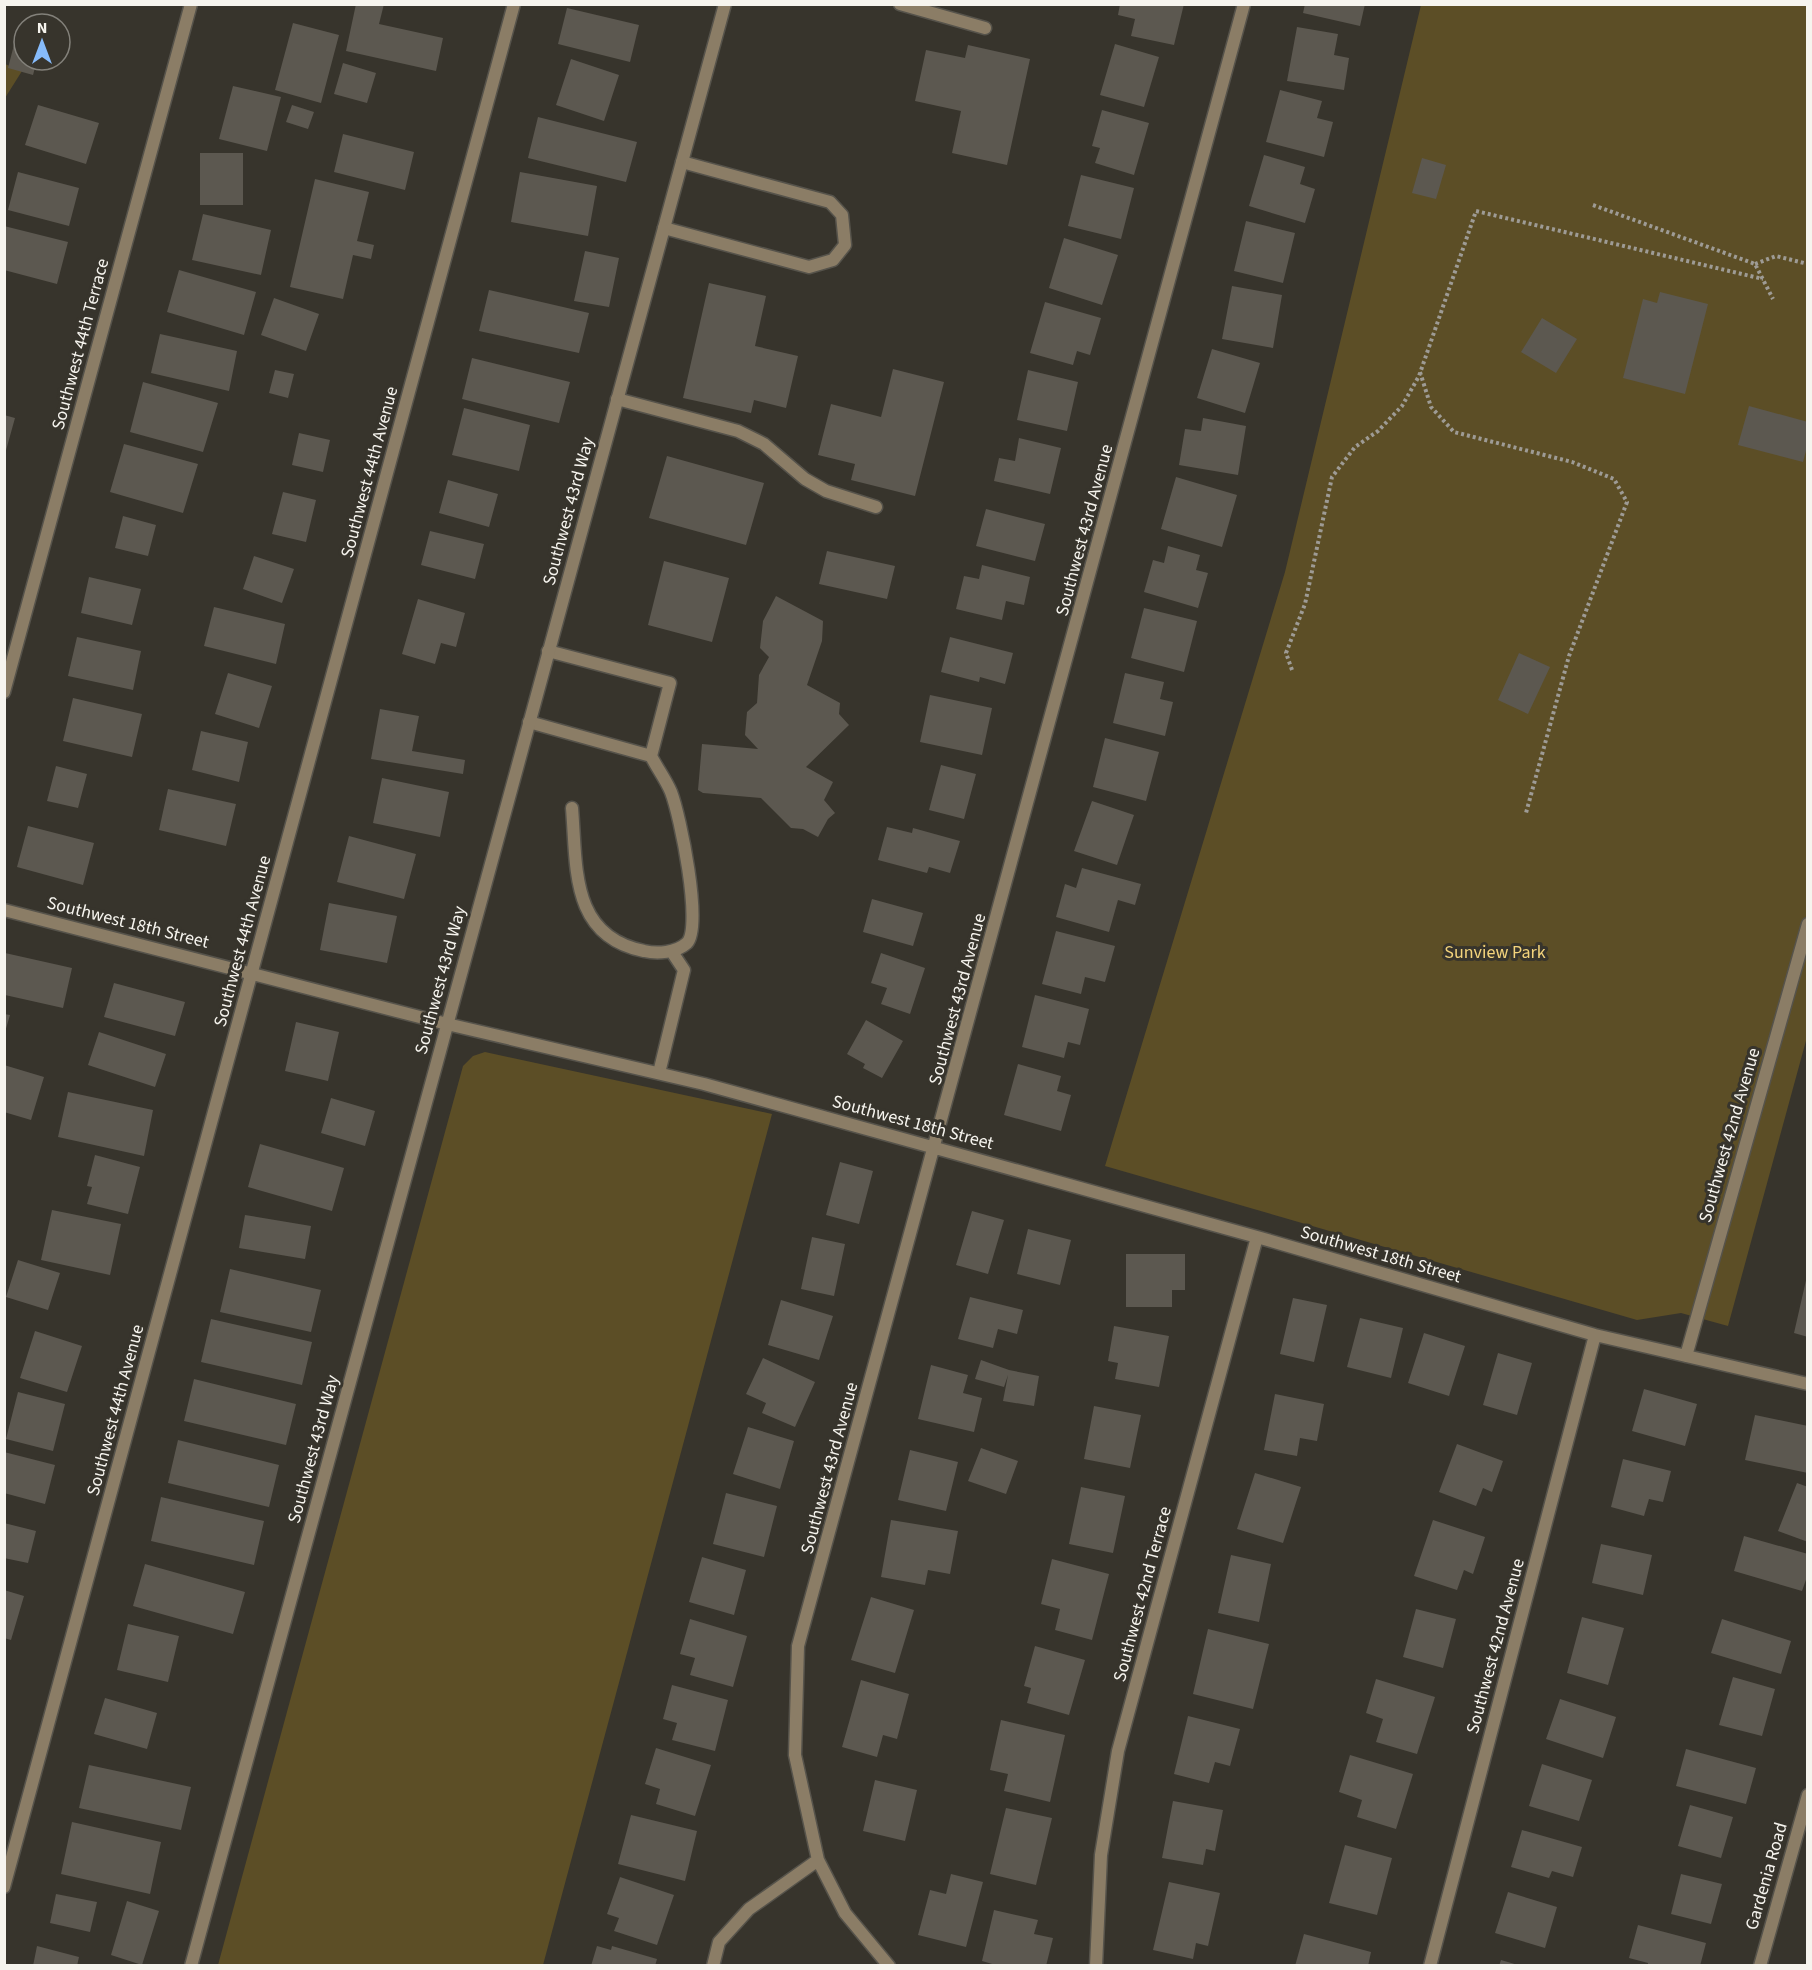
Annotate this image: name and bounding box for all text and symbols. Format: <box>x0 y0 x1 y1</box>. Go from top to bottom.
north arrow <box>12 12 72 72</box>
text: N <box>37 17 47 39</box>
street label: Southwest 44th Terrace <box>46 256 115 433</box>
street label: Southwest 44th Avenue <box>335 384 404 561</box>
street label: Southwest 43rd Way <box>537 434 600 588</box>
street label: Southwest 43rd Avenue <box>1050 441 1119 619</box>
street label: Southwest 44th Avenue <box>208 853 277 1030</box>
street label: Southwest 18th Street <box>44 890 212 955</box>
street label: Southwest 43rd Way <box>409 903 472 1057</box>
street label: Southwest 43rd Avenue <box>923 910 992 1088</box>
park label: Sunview Park <box>1444 940 1546 965</box>
street label: Southwest 42nd Avenue <box>1693 1045 1766 1225</box>
street label: Southwest 18th Street <box>829 1089 996 1156</box>
street label: Southwest 18th Street <box>1298 1220 1464 1289</box>
street label: Southwest 44th Avenue <box>81 1322 150 1499</box>
street label: Southwest 43rd Way <box>282 1372 345 1526</box>
street label: Southwest 43rd Avenue <box>795 1379 864 1557</box>
street label: Southwest 42nd Terrace <box>1107 1504 1178 1684</box>
street label: Southwest 42nd Avenue <box>1460 1556 1531 1737</box>
street label: Gardenia Road <box>1739 1819 1794 1933</box>

